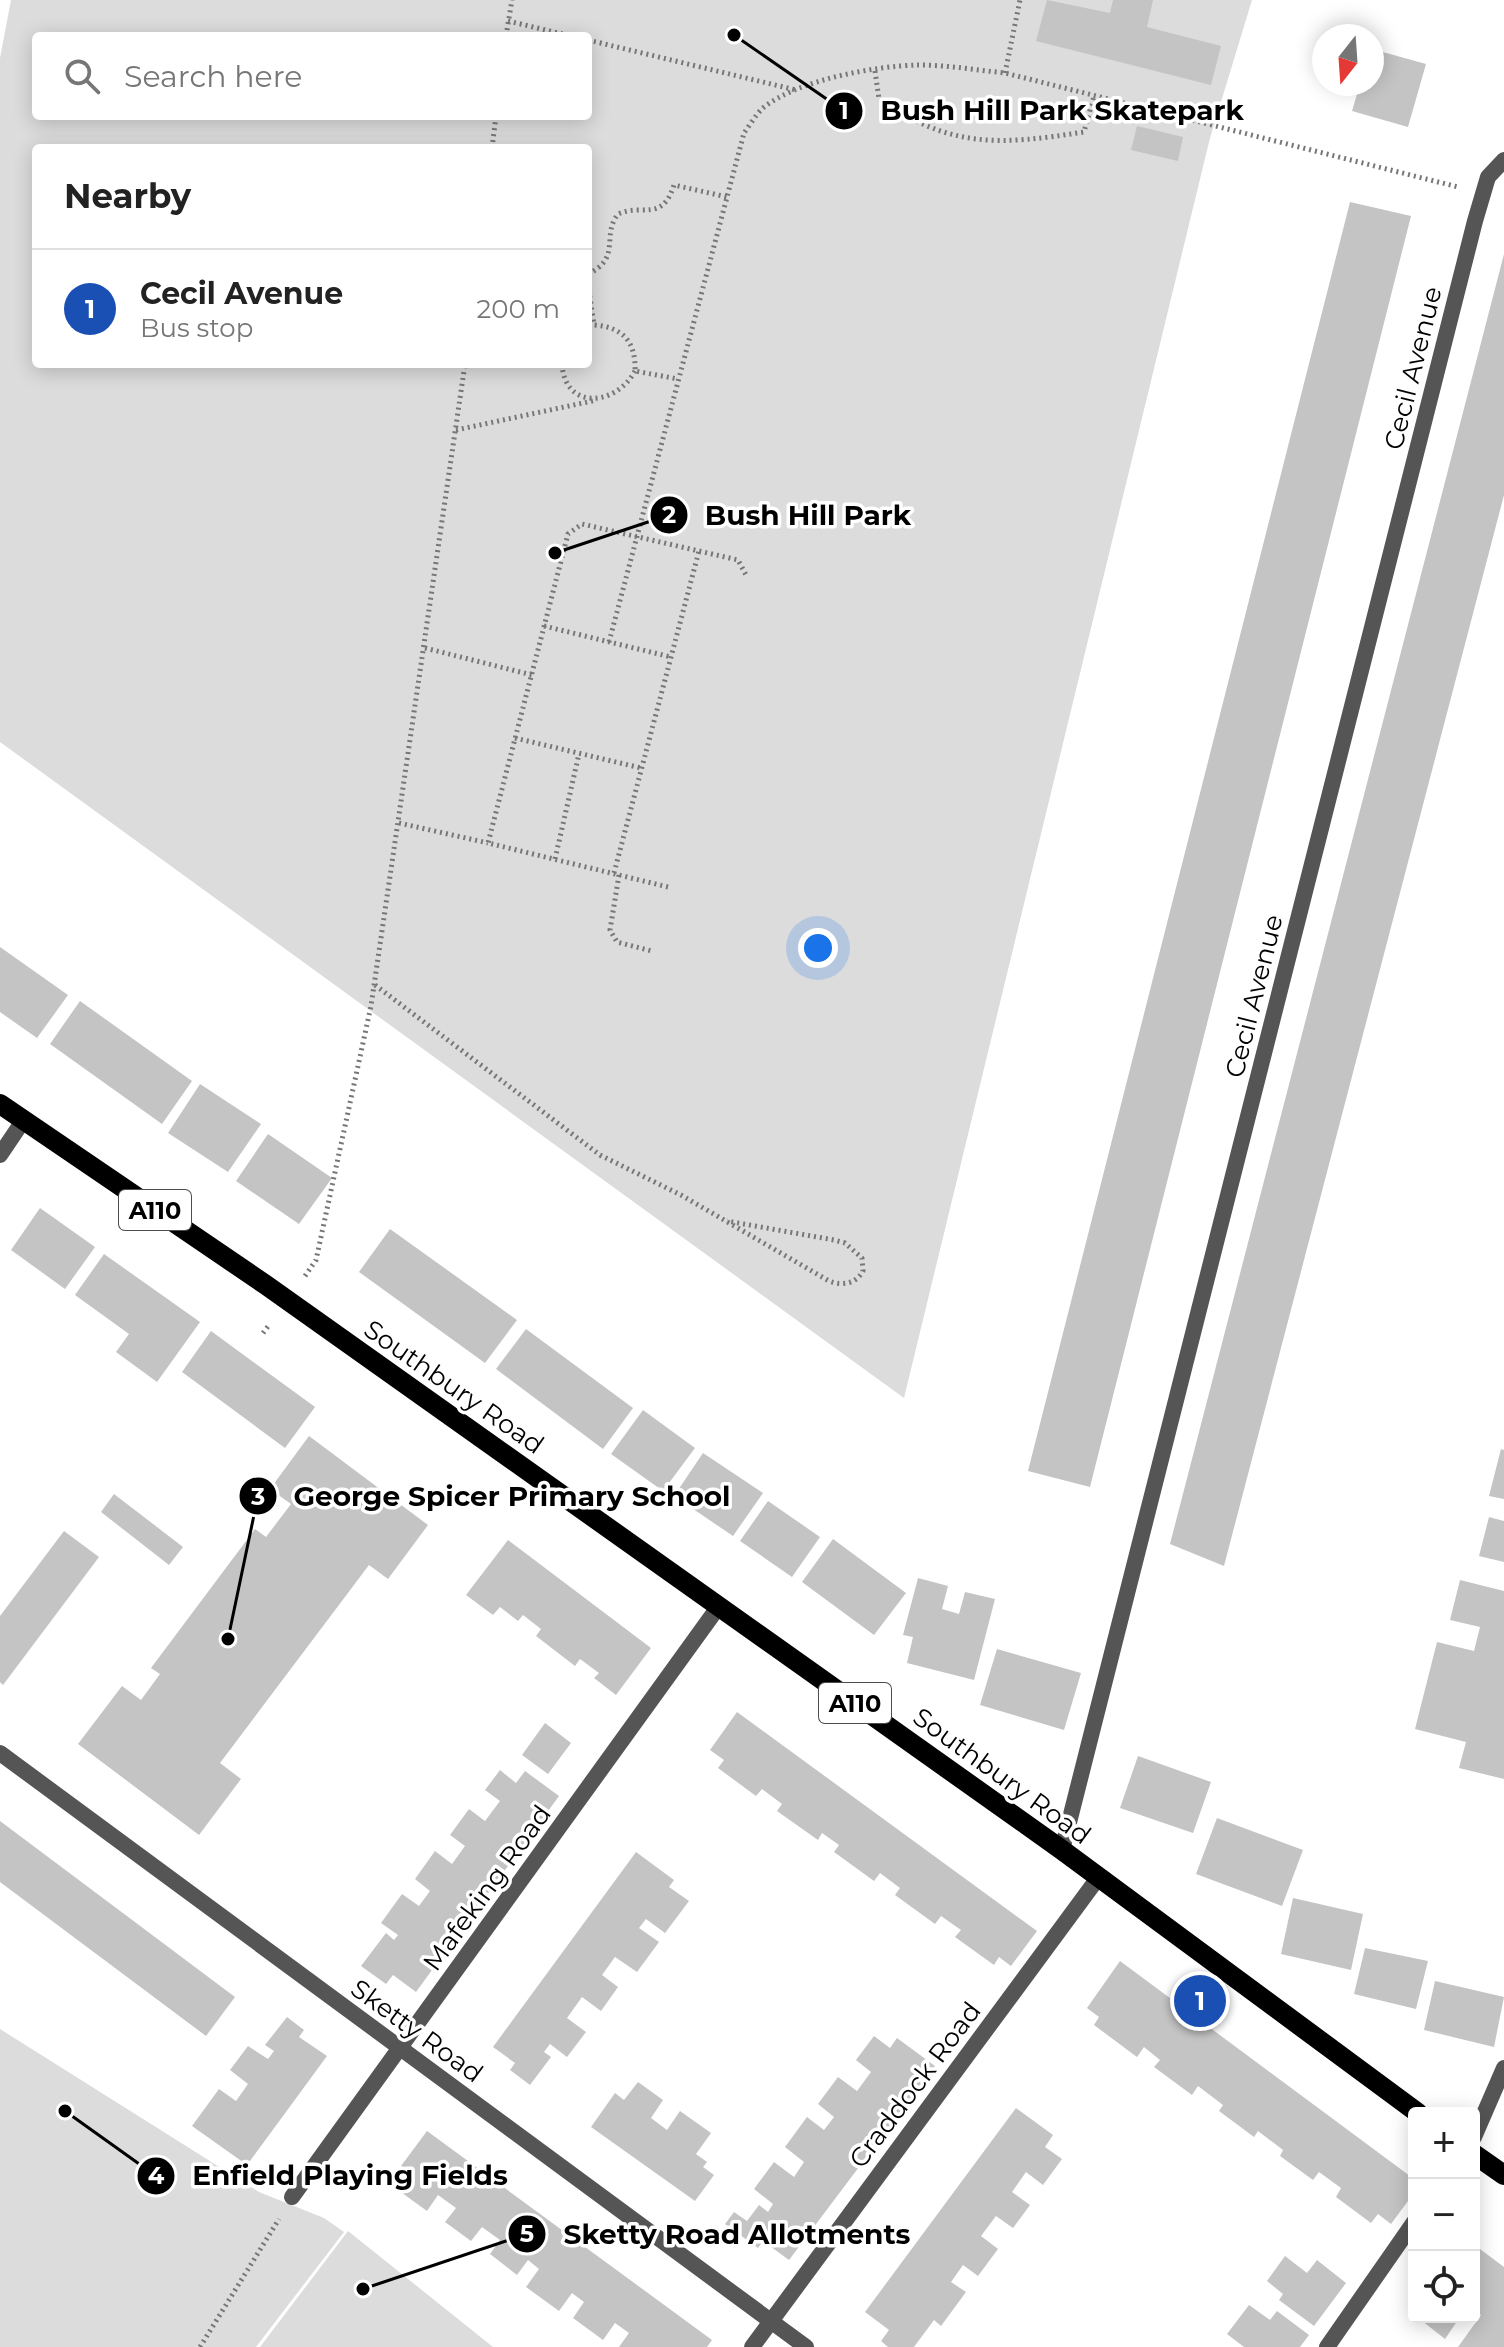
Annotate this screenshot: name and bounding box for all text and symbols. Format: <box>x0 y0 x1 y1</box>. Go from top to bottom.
north arrow <box>1312 24 1384 96</box>
search box <box>32 32 592 120</box>
icon: search <box>60 54 104 98</box>
text: Search here <box>124 58 302 95</box>
callout: Bush Hill Park Skatepark <box>824 85 1259 137</box>
text: Bush Hill Park Skatepark <box>880 93 1244 127</box>
text: 1 <box>839 96 849 125</box>
text: Nearby <box>64 175 191 217</box>
text: Cecil Avenue <box>140 275 343 312</box>
street label: Cecil Avenue <box>1377 283 1449 453</box>
text: 1 <box>85 293 95 325</box>
text: 200 m <box>476 293 560 325</box>
text: Bus stop <box>140 312 253 344</box>
callout: Bush Hill Park <box>649 489 927 541</box>
text: Bush Hill Park <box>705 498 912 532</box>
text: 2 <box>662 500 676 529</box>
street label: Cecil Avenue <box>1218 911 1290 1081</box>
your location <box>798 928 838 968</box>
road number: A110 <box>119 1190 191 1230</box>
street label: Southbury Road <box>358 1313 550 1461</box>
callout: George Spicer Primary School <box>238 1470 747 1522</box>
text: George Spicer Primary School <box>293 1479 731 1513</box>
text: 3 <box>250 1482 265 1511</box>
road number: A110 <box>819 1683 891 1723</box>
street label: Southbury Road <box>907 1701 1097 1851</box>
street label: Mafeking Road <box>416 1799 558 1977</box>
pin: 1 <box>1174 1971 1226 2031</box>
street label: Sketty Road <box>345 1972 489 2090</box>
street label: Craddock Road <box>842 1996 988 2174</box>
map controls <box>1408 2107 1480 2323</box>
button: + <box>1408 2107 1480 2179</box>
callout: Enfield Playing Fields <box>136 2150 523 2202</box>
text: Enfield Playing Fields <box>192 2158 508 2192</box>
text: 4 <box>148 2161 165 2190</box>
button: − <box>1408 2179 1480 2251</box>
callout: Sketty Road Allotments <box>507 2208 926 2260</box>
text: Sketty Road Allotments <box>564 2217 911 2251</box>
text: 5 <box>520 2219 534 2248</box>
button: locate <box>1408 2251 1480 2323</box>

